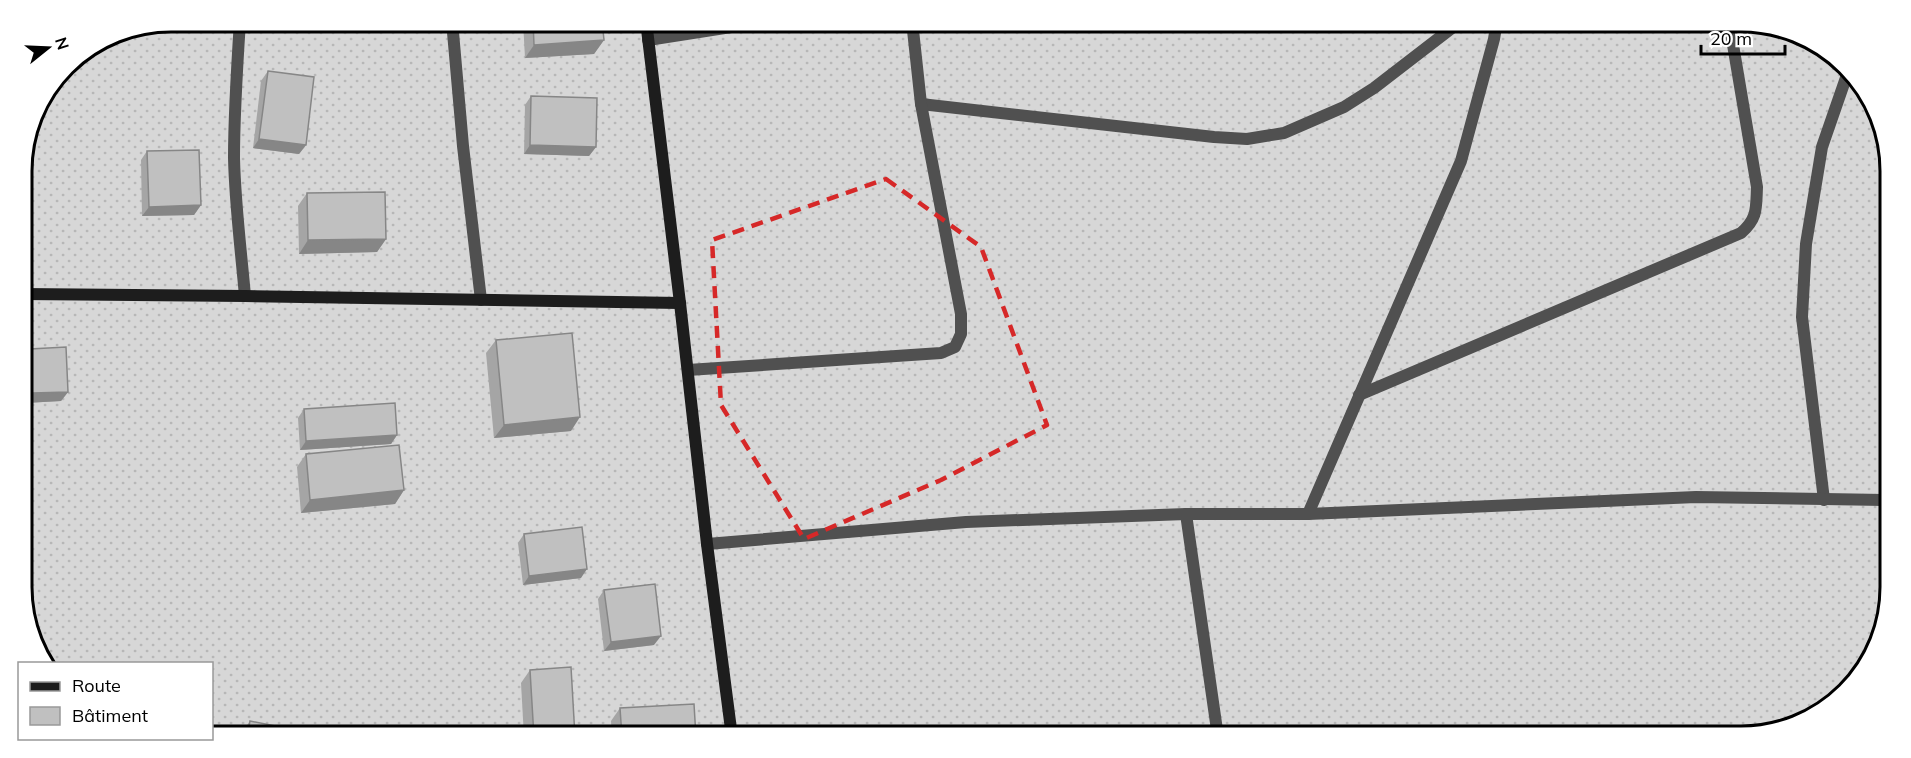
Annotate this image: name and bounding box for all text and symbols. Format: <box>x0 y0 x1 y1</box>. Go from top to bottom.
north arrow <box>18 18 78 78</box>
scale bar <box>1701 18 1785 56</box>
text: 20 m <box>1710 27 1752 50</box>
text: N <box>51 35 74 52</box>
legend <box>18 662 213 740</box>
text: Route <box>72 674 121 697</box>
text: Bâtiment <box>72 704 148 727</box>

